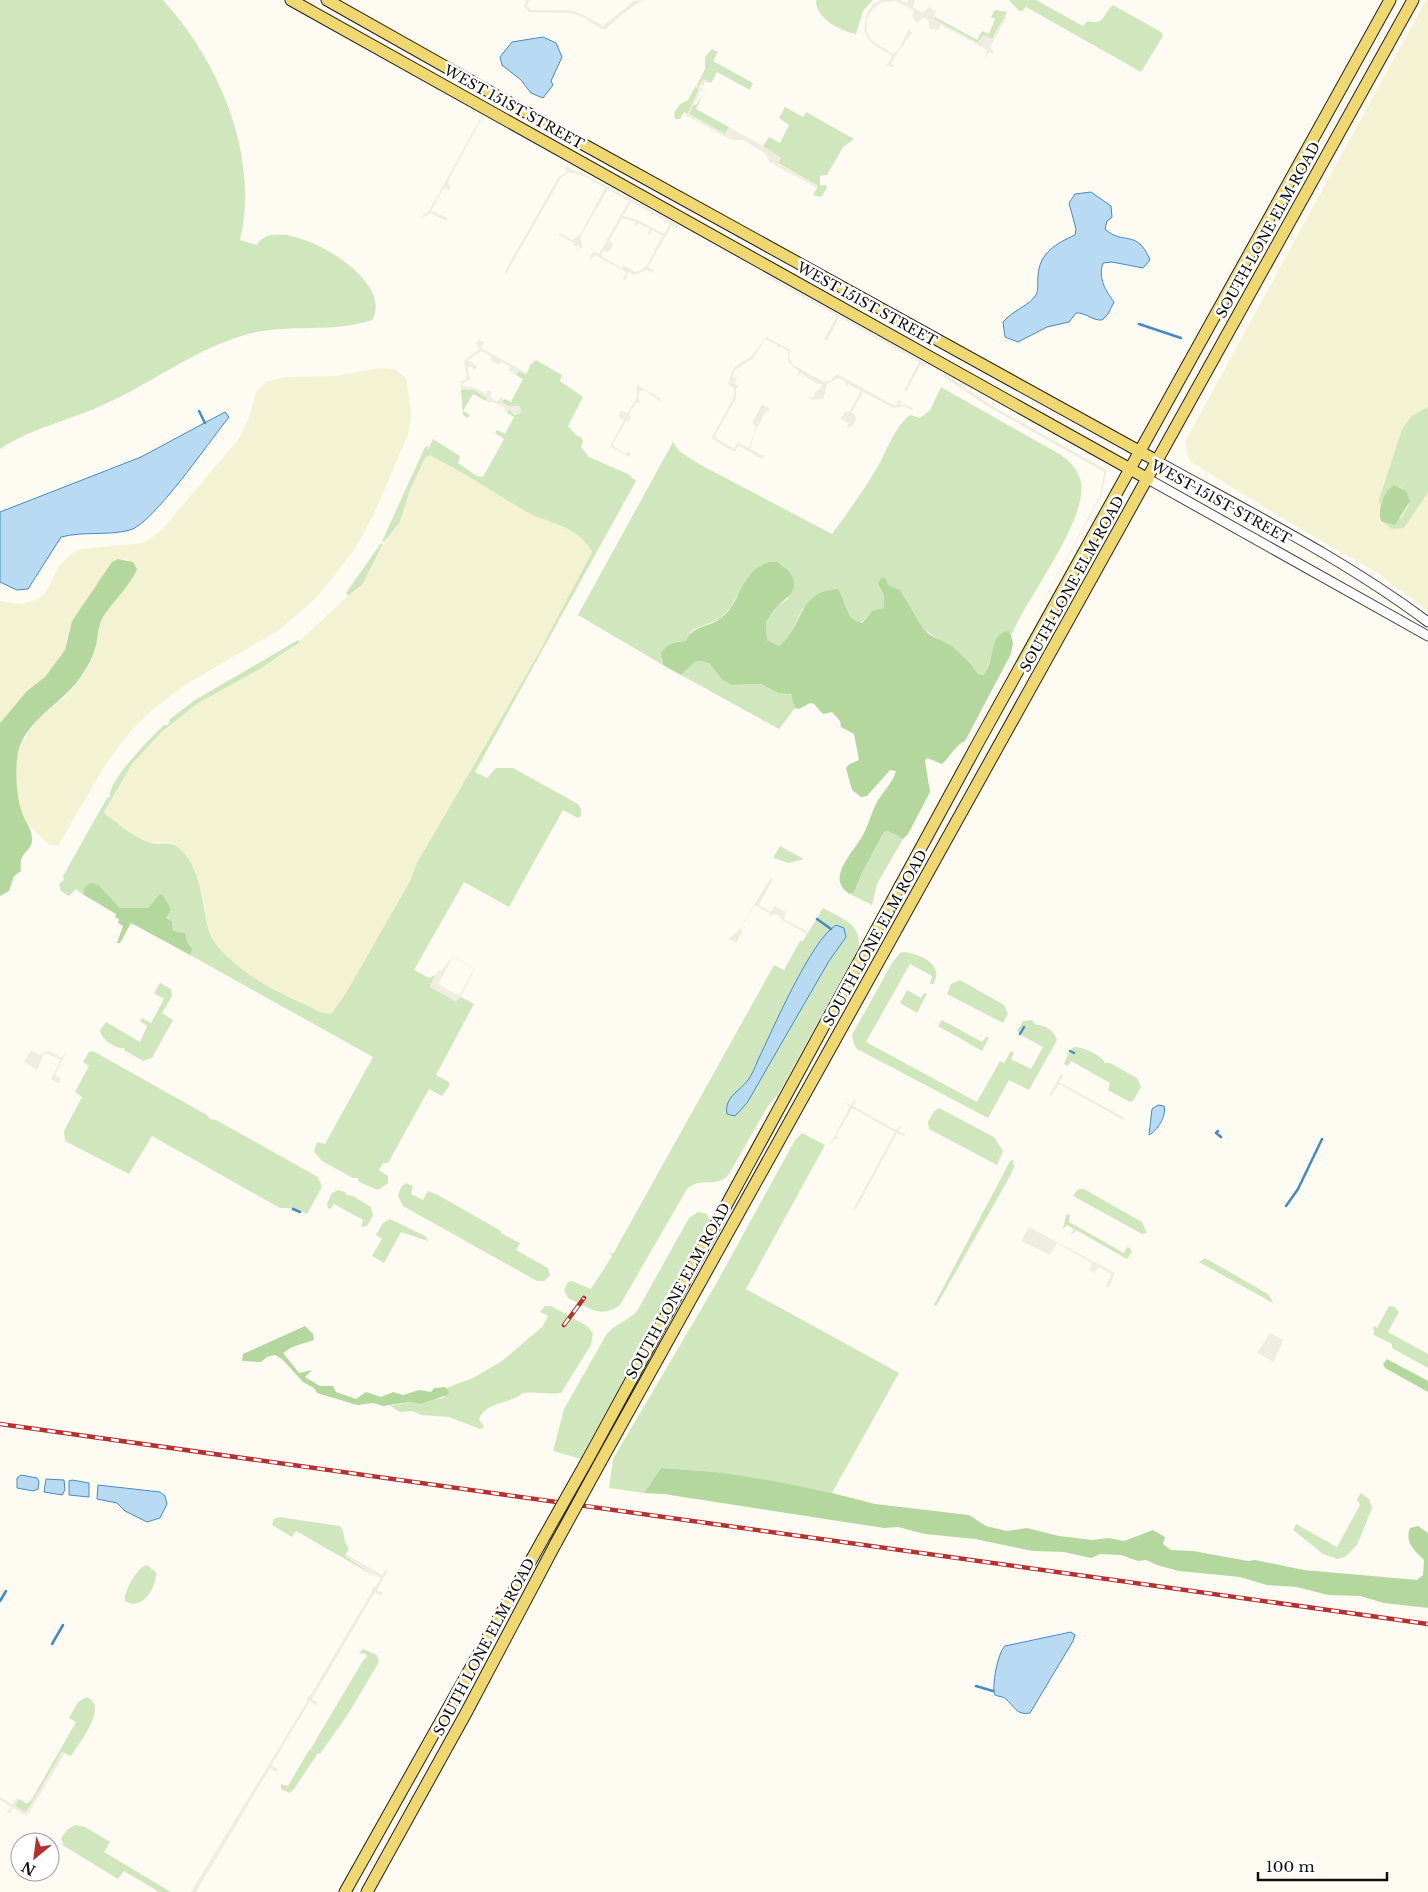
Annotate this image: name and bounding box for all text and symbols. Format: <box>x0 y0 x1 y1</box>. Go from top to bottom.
street label: WEST 151ST STREET <box>440 60 587 153</box>
street label: SOUTH LONE ELM ROAD <box>1212 139 1324 321</box>
street label: WEST 151ST STREET <box>793 257 940 350</box>
street label: WEST 151ST STREET <box>1147 455 1294 548</box>
street label: SOUTH LONE ELM ROAD <box>1016 493 1128 675</box>
street label: SOUTH LONE ELM ROAD <box>819 847 931 1029</box>
street label: SOUTH LONE ELM ROAD <box>622 1200 734 1382</box>
street label: SOUTH LONE ELM ROAD <box>429 1555 539 1739</box>
north arrow <box>10 1832 60 1882</box>
scale bar <box>1258 1850 1387 1882</box>
text: N <box>19 1857 39 1879</box>
text: 100 m <box>1266 1857 1315 1876</box>

